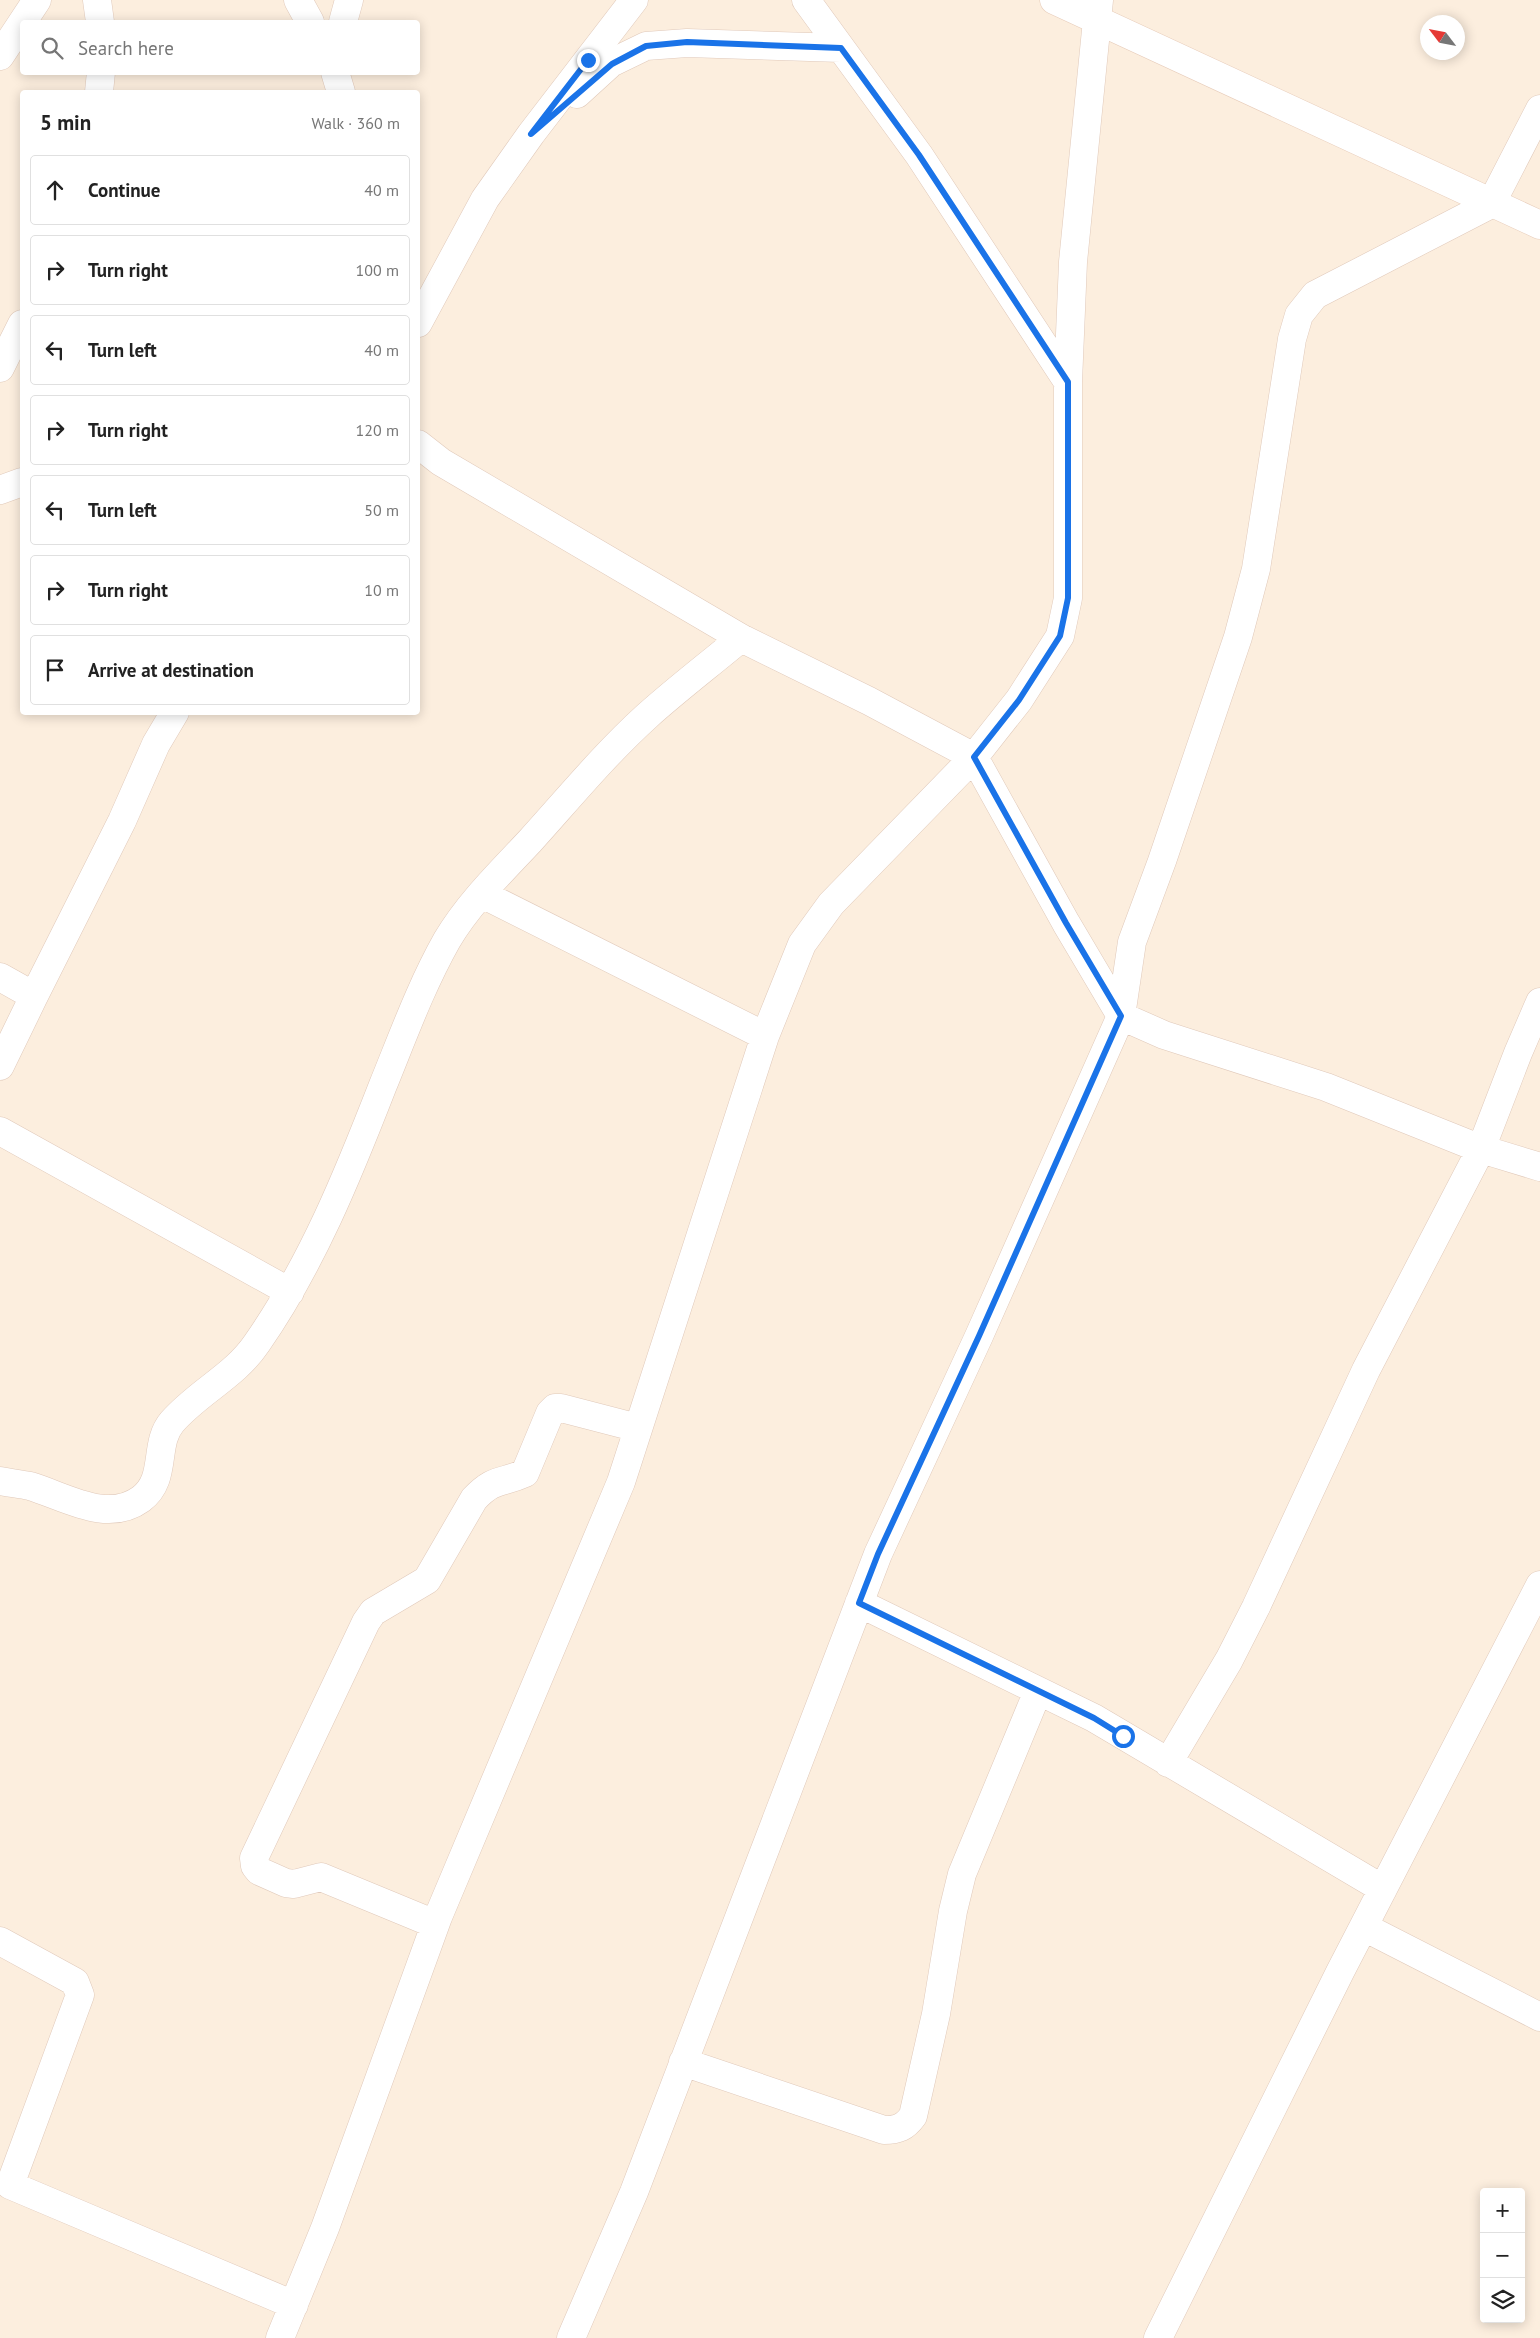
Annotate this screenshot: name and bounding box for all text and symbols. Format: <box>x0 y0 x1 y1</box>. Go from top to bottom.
north arrow <box>1420 15 1465 60</box>
search box <box>20 20 420 75</box>
icon: search <box>38 34 66 62</box>
text: Search here <box>78 36 174 60</box>
route end <box>577 49 600 72</box>
text: 5 min <box>40 109 91 136</box>
text: Walk · 360 m <box>311 113 400 133</box>
icon: ahead <box>41 176 69 204</box>
text: Continue <box>88 178 160 202</box>
text: 40 m <box>364 180 399 200</box>
icon: right <box>41 256 69 284</box>
text: Turn right <box>88 258 168 282</box>
text: 100 m <box>356 260 399 280</box>
icon: left <box>41 336 69 364</box>
text: Turn left <box>88 338 157 362</box>
text: 40 m <box>364 340 399 360</box>
icon: right <box>41 416 69 444</box>
text: Turn right <box>88 418 168 442</box>
text: 120 m <box>356 420 399 440</box>
icon: left <box>41 496 69 524</box>
text: Turn left <box>88 498 157 522</box>
text: 50 m <box>364 500 399 520</box>
icon: right <box>41 576 69 604</box>
text: Turn right <box>88 578 168 602</box>
text: 10 m <box>364 580 399 600</box>
icon: arrive <box>41 656 69 684</box>
text: Arrive at destination <box>88 658 254 682</box>
route start <box>1112 1725 1135 1748</box>
map controls <box>1480 2188 1525 2323</box>
button: + <box>1480 2188 1525 2233</box>
button: − <box>1480 2233 1525 2278</box>
button: layers <box>1480 2278 1525 2323</box>

